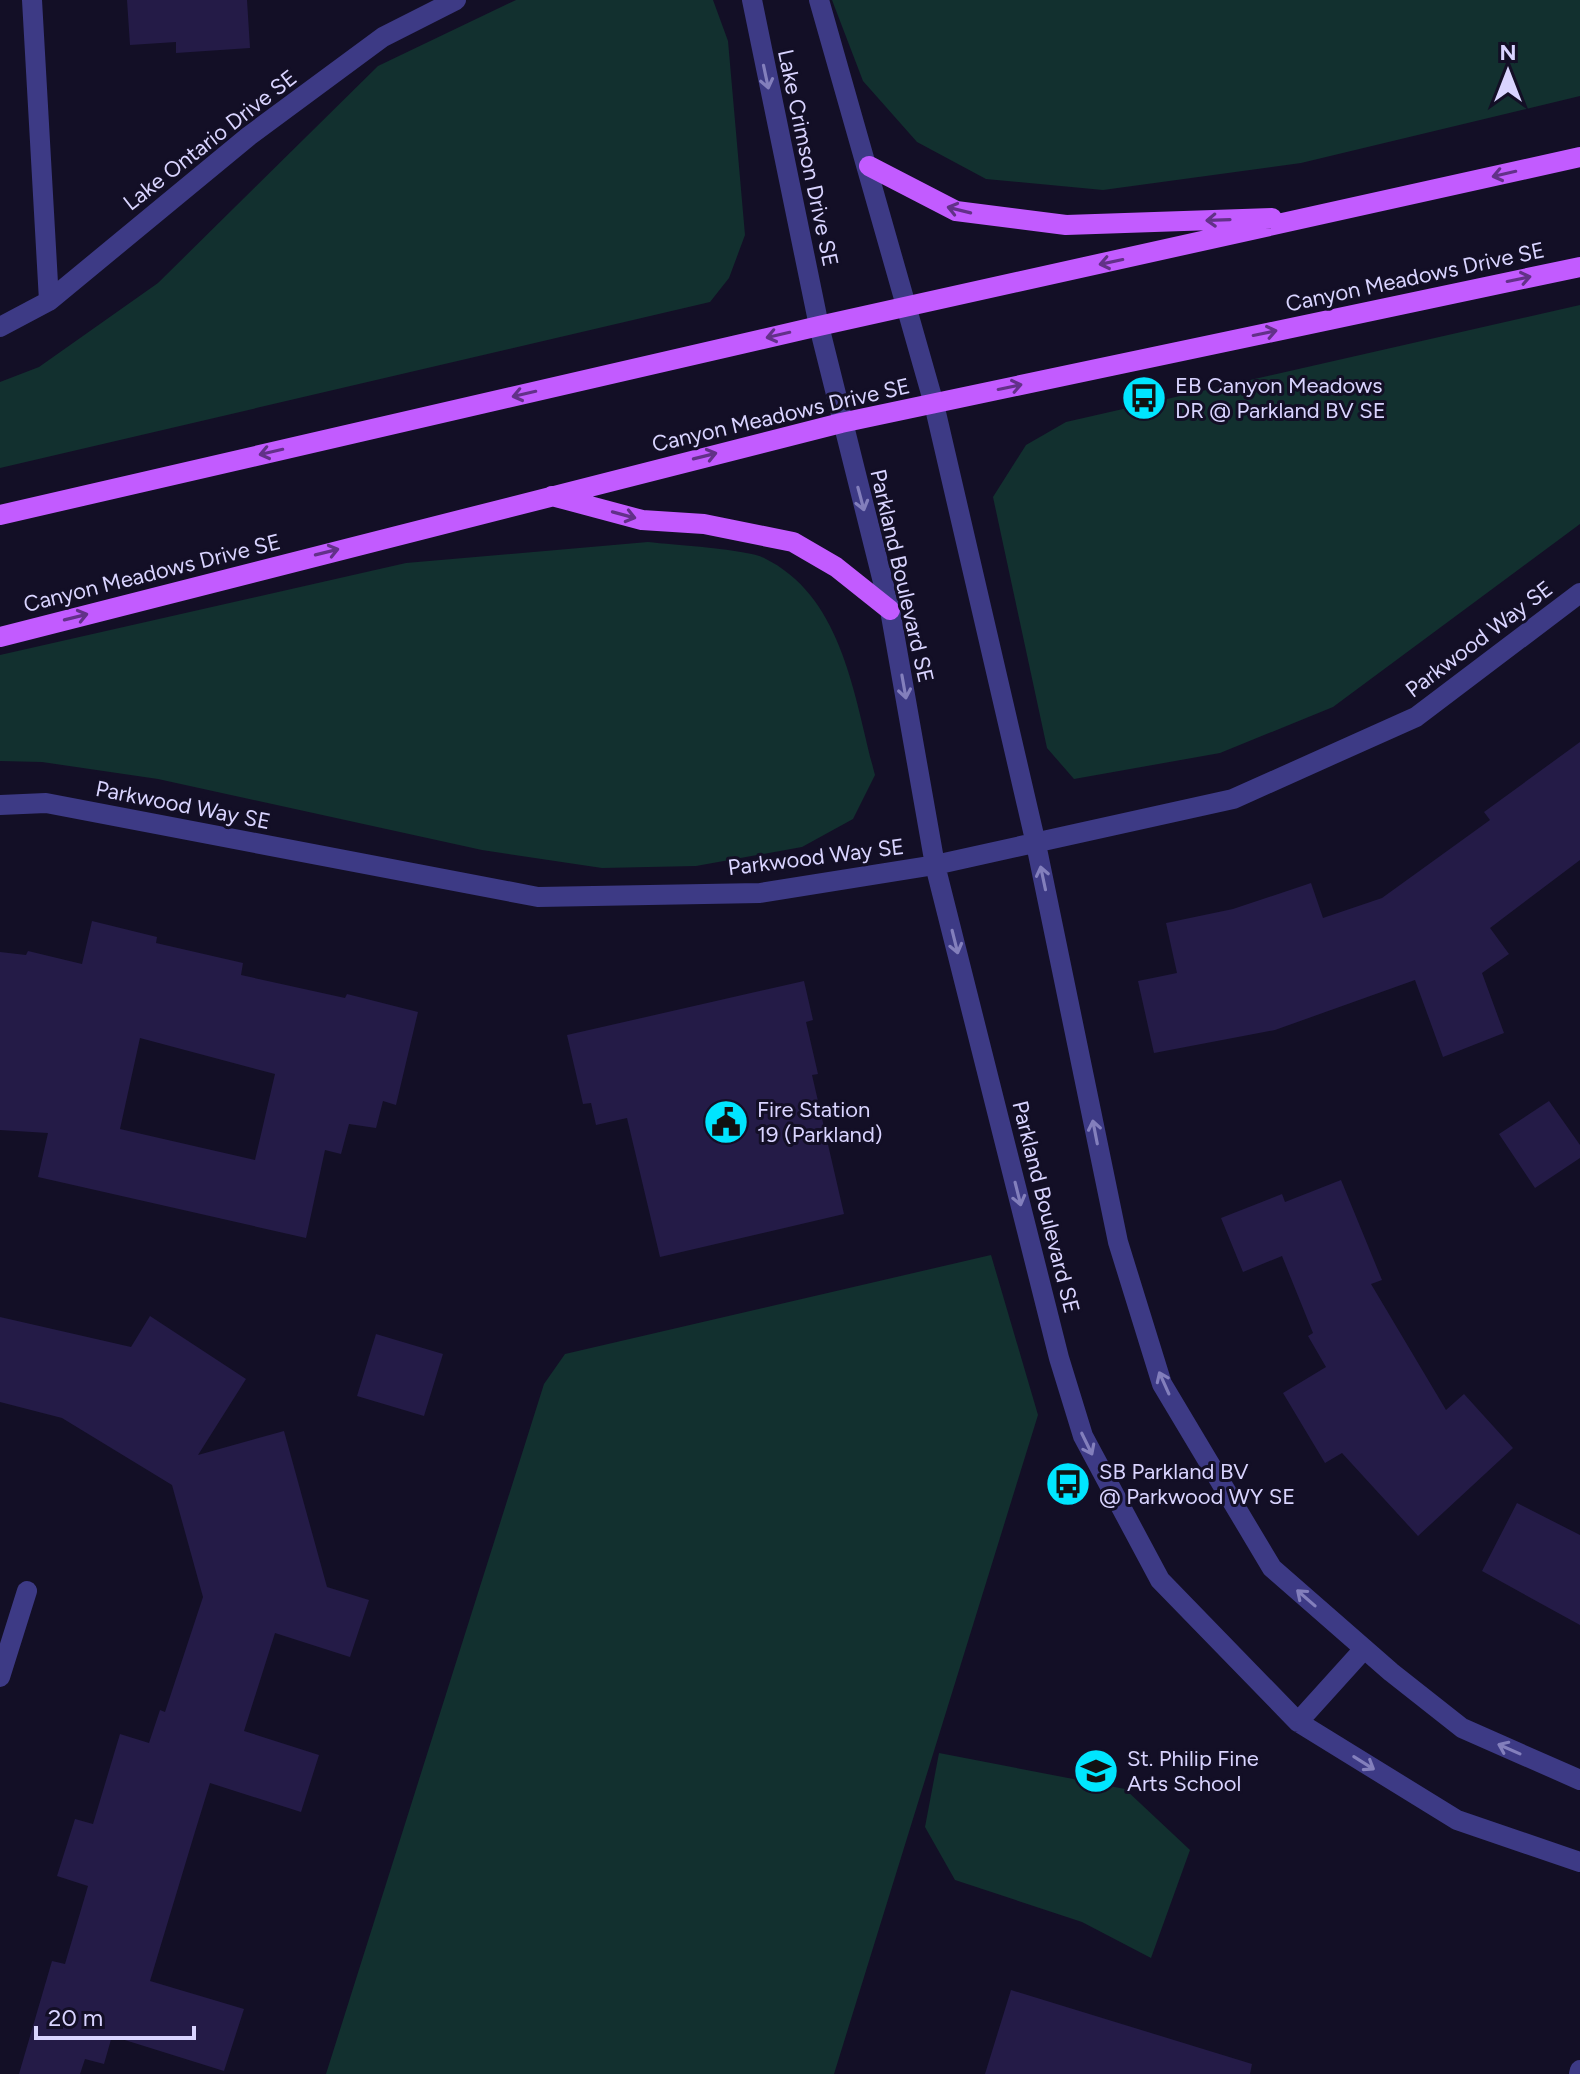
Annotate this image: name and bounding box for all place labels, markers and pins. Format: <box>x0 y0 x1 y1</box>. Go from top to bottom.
place label: EB Canyon Meadows DR @ Parkland BV SE <box>1175 372 1386 424</box>
bus stop icon: EB Canyon Meadows DR @ Parkland BV SE <box>1120 374 1168 422</box>
place label: Fire Station 19 (Parkland) <box>757 1096 883 1148</box>
public building icon: Fire Station 19 (Parkland) <box>702 1098 750 1146</box>
place label: SB Parkland BV @ Parkwood WY SE <box>1099 1458 1295 1510</box>
bus stop icon: SB Parkland BV @ Parkwood WY SE <box>1044 1460 1092 1508</box>
place label: St. Philip Fine Arts School <box>1127 1745 1259 1797</box>
school or university icon: St. Philip Fine Arts School <box>1072 1747 1120 1795</box>

